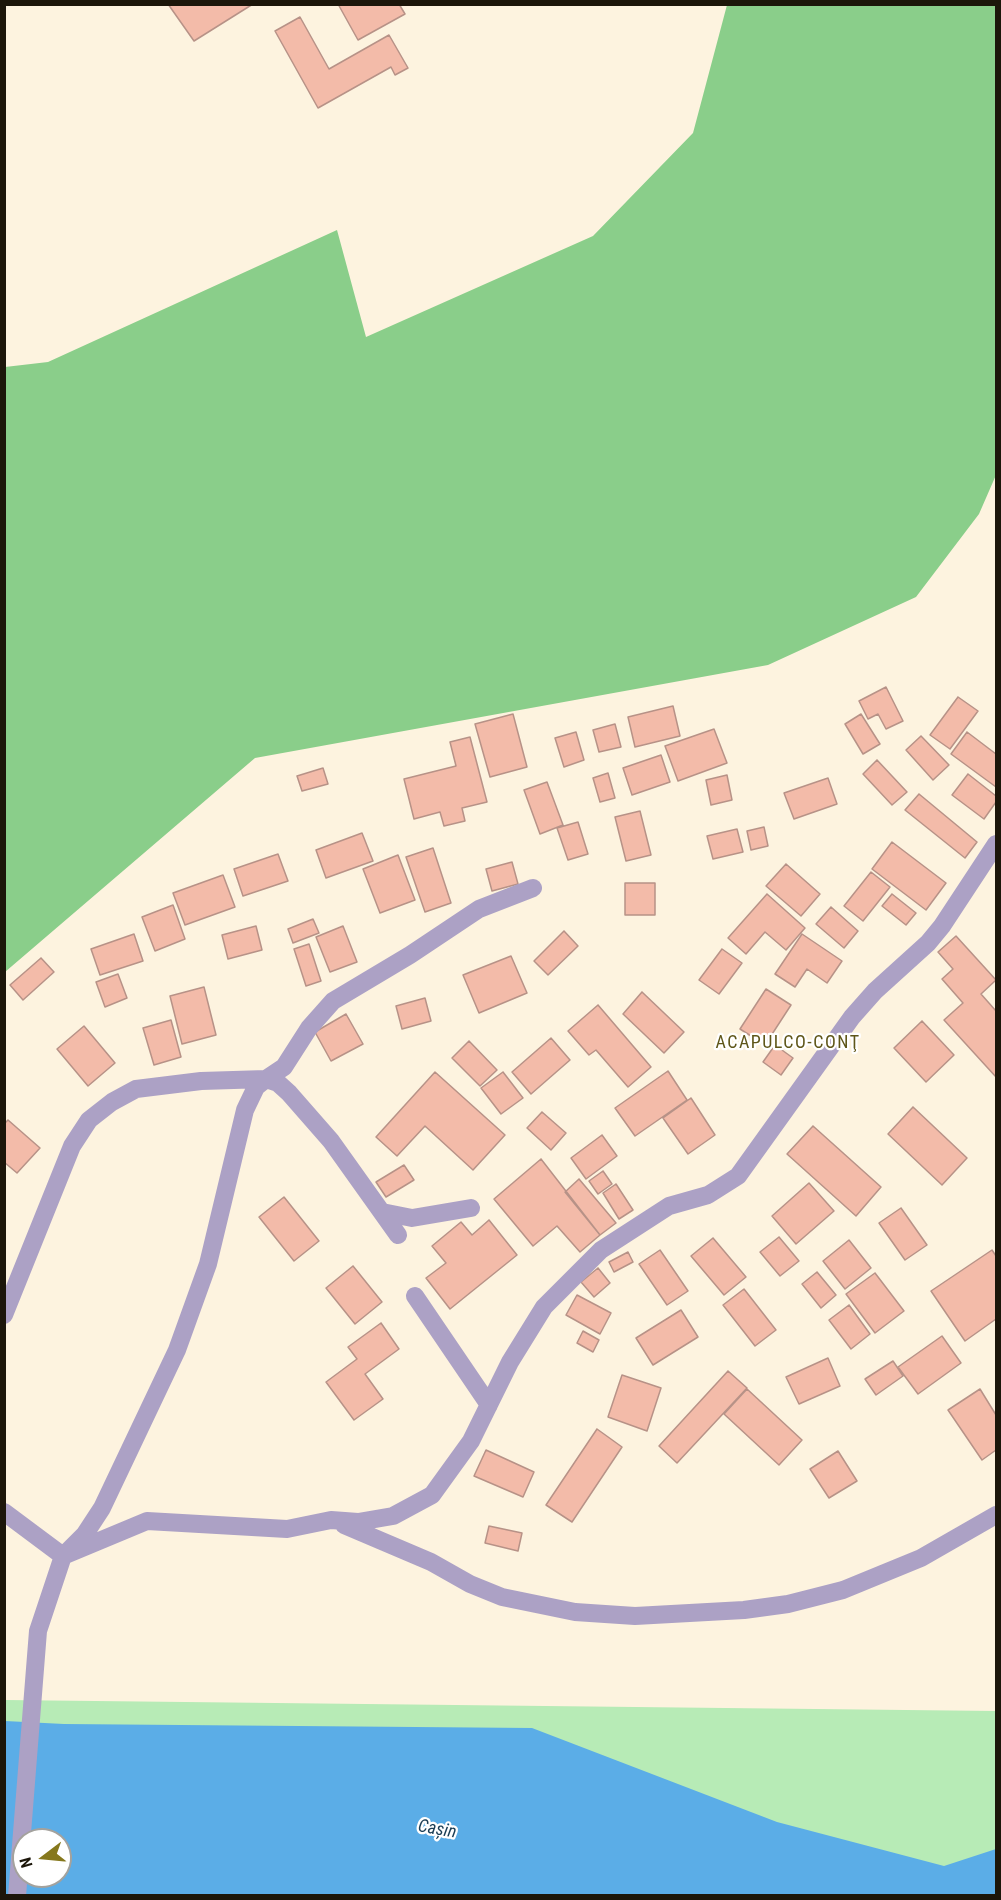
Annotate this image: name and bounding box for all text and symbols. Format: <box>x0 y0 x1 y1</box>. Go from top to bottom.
district label: ACAPULCO-CONŢ <box>715 1032 861 1054</box>
water label: Cașin <box>416 1816 458 1844</box>
north arrow <box>12 1828 72 1888</box>
text: N <box>16 1855 37 1870</box>

